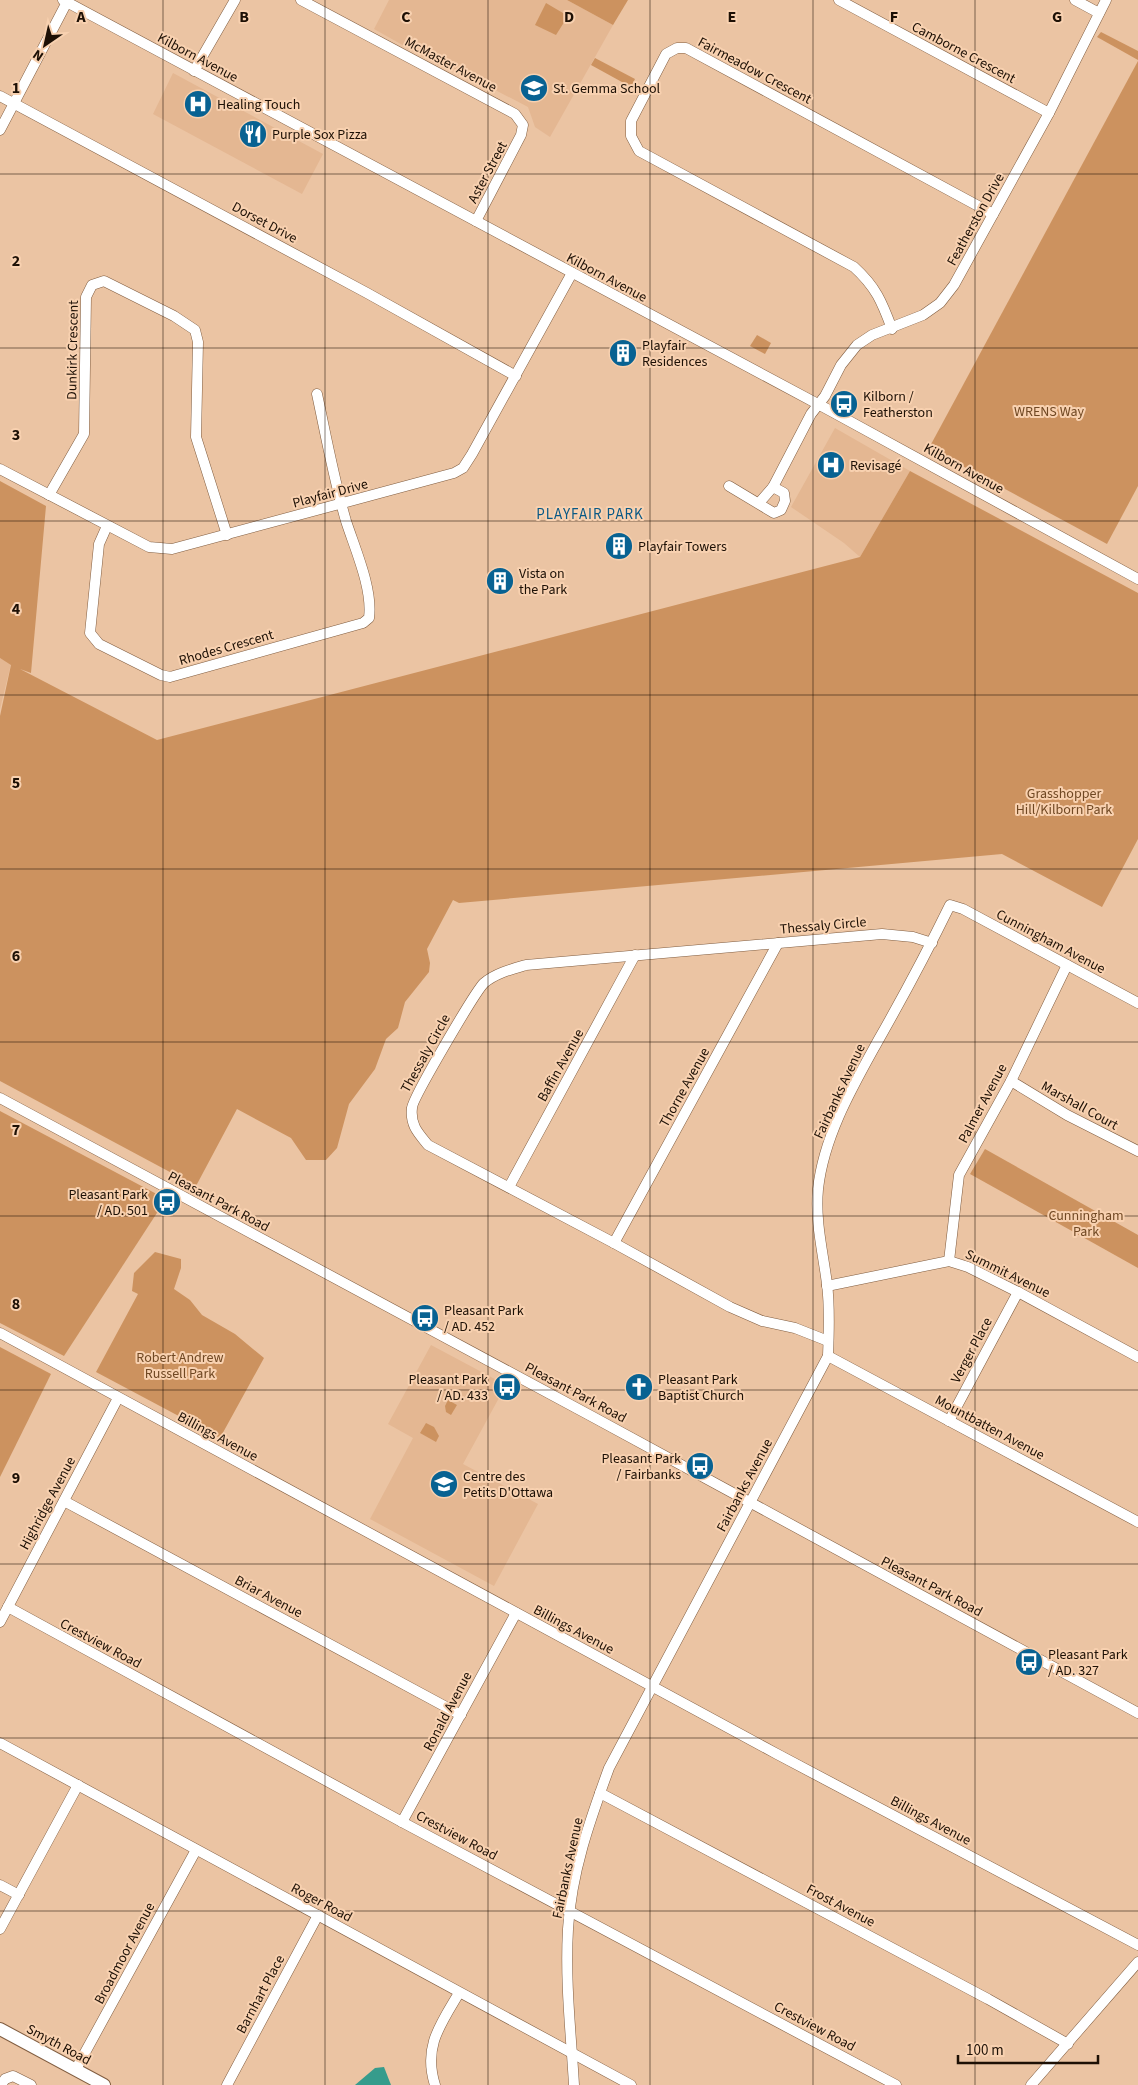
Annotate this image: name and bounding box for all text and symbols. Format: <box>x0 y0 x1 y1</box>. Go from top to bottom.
text: A <box>75 6 86 28</box>
text: B <box>239 6 249 28</box>
text: C <box>401 6 411 28</box>
text: D <box>564 6 574 28</box>
text: E <box>728 6 736 28</box>
text: F <box>890 6 898 28</box>
text: G <box>1052 6 1062 28</box>
street label: Camborne Crescent <box>908 17 1019 89</box>
north arrow <box>20 20 70 70</box>
street label: Kilborn Avenue <box>154 28 242 88</box>
street label: McMaster Avenue <box>401 32 500 98</box>
street label: Fairmeadow Crescent <box>694 32 815 109</box>
text: N <box>29 44 48 66</box>
school or university icon: St. Gemma School <box>519 73 549 103</box>
text: 1 <box>12 77 20 99</box>
place label: St. Gemma School <box>553 79 661 99</box>
hospital icon: Healing Touch <box>183 89 213 119</box>
place label: Healing Touch <box>217 95 300 115</box>
restaurant icon: Purple Sox Pizza <box>238 119 268 149</box>
place label: Purple Sox Pizza <box>272 125 367 145</box>
street label: Aster Street <box>463 138 513 207</box>
street label: Featherston Drive <box>942 170 1010 269</box>
street label: Dorset Drive <box>228 197 301 249</box>
street label: Kilborn Avenue <box>563 248 651 308</box>
text: 2 <box>12 250 20 272</box>
street label: Dunkirk Crescent <box>62 300 84 400</box>
place label: Playfair Residences <box>642 336 707 372</box>
building icon: Playfair Residences <box>608 338 638 368</box>
place label: Kilborn / Featherston <box>863 387 933 423</box>
bus stop icon: Kilborn / Featherston <box>829 389 859 419</box>
park label: WRENS Way <box>1014 402 1084 422</box>
text: 3 <box>12 424 20 446</box>
street label: Kilborn Avenue <box>920 439 1007 499</box>
hospital icon: Revisagé <box>816 450 846 480</box>
place label: Revisagé <box>850 456 902 476</box>
street label: Playfair Drive <box>290 474 370 514</box>
district label: PLAYFAIR PARK <box>536 504 644 525</box>
building icon: Playfair Towers <box>604 531 634 561</box>
place label: Playfair Towers <box>638 537 727 557</box>
place label: Vista on the Park <box>519 564 567 600</box>
building icon: Vista on the Park <box>485 566 515 596</box>
text: 4 <box>12 598 21 620</box>
street label: Rhodes Crescent <box>177 625 276 671</box>
text: 5 <box>12 772 20 794</box>
park label: Grasshopper Hill/Kilborn Park <box>1016 784 1112 820</box>
street label: Cunningham Avenue <box>992 905 1109 979</box>
street label: Thessaly Circle <box>779 912 867 940</box>
text: 6 <box>12 945 20 967</box>
street label: Thessaly Circle <box>396 1011 456 1096</box>
street label: Baffin Avenue <box>533 1025 589 1106</box>
street label: Fairbanks Avenue <box>809 1041 871 1142</box>
street label: Thorne Avenue <box>655 1044 715 1131</box>
street label: Palmer Avenue <box>954 1060 1012 1147</box>
street label: Marshall Court <box>1037 1076 1122 1135</box>
text: 7 <box>12 1119 20 1141</box>
street label: Pleasant Park Road <box>164 1167 273 1237</box>
place label: Pleasant Park / AD. 501 <box>68 1185 148 1221</box>
bus stop icon: Pleasant Park / AD. 501 <box>152 1187 182 1217</box>
park label: Cunningham Park <box>1048 1206 1124 1242</box>
street label: Summit Avenue <box>962 1245 1054 1303</box>
text: 8 <box>12 1293 20 1315</box>
place label: Pleasant Park / AD. 452 <box>444 1301 524 1337</box>
bus stop icon: Pleasant Park / AD. 452 <box>410 1303 440 1333</box>
street label: Verger Place <box>946 1314 998 1387</box>
park label: Robert Andrew Russell Park <box>136 1348 224 1384</box>
street label: Pleasant Park Road <box>521 1358 630 1428</box>
place label: Pleasant Park / AD. 433 <box>408 1370 488 1406</box>
place label: Pleasant Park Baptist Church <box>658 1370 744 1406</box>
bus stop icon: Pleasant Park / AD. 433 <box>492 1372 522 1402</box>
church icon: Pleasant Park Baptist Church <box>624 1372 654 1402</box>
street label: Mountbatten Avenue <box>931 1390 1048 1465</box>
street label: Billings Avenue <box>174 1407 261 1467</box>
street label: Fairbanks Avenue <box>712 1435 778 1536</box>
place label: Pleasant Park / Fairbanks <box>601 1449 681 1485</box>
bus stop icon: Pleasant Park / Fairbanks <box>685 1451 715 1481</box>
street label: Highridge Avenue <box>15 1453 81 1554</box>
text: 9 <box>12 1467 20 1489</box>
place label: Centre des Petits D'Ottawa <box>463 1467 553 1503</box>
school or university icon: Centre des Petits D'Ottawa <box>429 1469 459 1499</box>
street label: Pleasant Park Road <box>877 1552 986 1622</box>
street label: Briar Avenue <box>231 1571 306 1623</box>
street label: Billings Avenue <box>530 1600 617 1660</box>
street label: Crestview Road <box>56 1614 145 1674</box>
place label: Pleasant Park / AD. 327 <box>1048 1645 1128 1681</box>
bus stop icon: Pleasant Park / AD. 327 <box>1014 1647 1044 1677</box>
street label: Ronald Avenue <box>419 1668 477 1755</box>
street label: Billings Avenue <box>887 1791 974 1851</box>
street label: Crestview Road <box>412 1806 501 1866</box>
street label: Fairbanks Avenue <box>548 1816 588 1921</box>
street label: Roger Road <box>287 1878 356 1927</box>
street label: Frost Avenue <box>803 1879 878 1932</box>
street label: Broadmoor Avenue <box>90 1899 160 2008</box>
street label: Barnhart Place <box>232 1952 290 2037</box>
street label: Crestview Road <box>770 1997 859 2057</box>
street label: Smyth Road <box>23 2019 94 2070</box>
scale bar <box>958 2032 1098 2064</box>
text: 100 m <box>966 2040 1004 2061</box>

